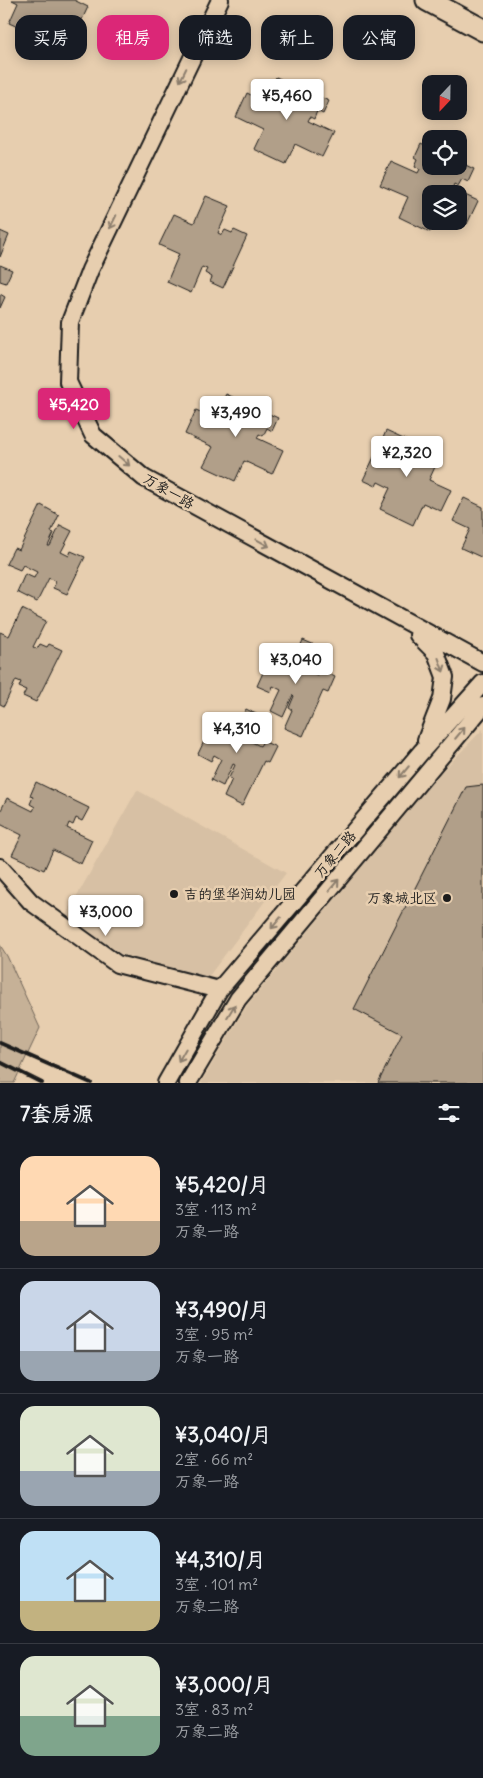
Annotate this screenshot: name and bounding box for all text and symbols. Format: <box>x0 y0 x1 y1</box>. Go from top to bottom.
chip: 买房 <box>15 15 87 60</box>
chip: 租房 <box>97 15 169 60</box>
chip: 筛选 <box>179 15 251 60</box>
chip: 新上 <box>261 15 333 60</box>
chip: 公寓 <box>343 15 415 60</box>
one-way arrow <box>178 68 188 83</box>
north arrow <box>422 75 468 120</box>
map controls <box>422 75 467 230</box>
pin: ¥5,460 <box>246 78 328 121</box>
text: ¥5,460 <box>262 85 312 105</box>
button: locate <box>422 130 467 175</box>
button: layers <box>422 185 467 230</box>
one-way arrow <box>108 214 117 229</box>
pin: ¥5,420 <box>33 388 115 430</box>
text: ¥5,420 <box>49 394 99 414</box>
pin: ¥3,490 <box>195 396 277 438</box>
text: ¥3,490 <box>211 402 261 422</box>
pin: ¥2,320 <box>366 436 448 478</box>
text: ¥2,320 <box>382 442 432 462</box>
one-way arrow <box>117 455 130 466</box>
street label: 万象一路 <box>140 469 198 513</box>
one-way arrow <box>255 539 270 549</box>
pin: ¥3,040 <box>255 642 337 685</box>
text: ¥3,040 <box>270 649 322 669</box>
one-way arrow <box>437 657 446 673</box>
pin: ¥4,310 <box>196 712 278 754</box>
text: ¥4,310 <box>213 718 261 738</box>
one-way arrow <box>454 727 466 740</box>
one-way arrow <box>398 765 409 778</box>
street label: 万象二路 <box>310 827 360 881</box>
one-way arrow <box>328 879 339 892</box>
place label: 吉的堡华润幼儿园 <box>184 885 296 903</box>
marker: 吉的堡华润幼儿园 <box>168 888 180 900</box>
place label: 万象城北区 <box>367 889 437 907</box>
marker: 万象城北区 <box>441 892 453 904</box>
pin: ¥3,000 <box>65 894 147 937</box>
text: ¥3,000 <box>79 901 133 921</box>
one-way arrow <box>271 916 282 929</box>
one-way arrow <box>227 1005 237 1019</box>
one-way arrow <box>177 1047 187 1061</box>
icon: filters <box>435 1099 463 1127</box>
text: 7套房源 <box>20 1100 93 1127</box>
text: ¥5,420/月 <box>175 1171 269 1198</box>
icon: home <box>60 1176 120 1236</box>
text: 3室 · 113 m² <box>175 1199 257 1219</box>
text: 万象一路 <box>175 1221 239 1241</box>
text: ¥3,490/月 <box>175 1296 270 1323</box>
icon: home <box>60 1301 120 1361</box>
text: 3室 · 95 m² <box>175 1324 253 1344</box>
text: 万象一路 <box>175 1346 239 1366</box>
text: ¥3,040/月 <box>175 1421 272 1448</box>
icon: home <box>60 1426 120 1486</box>
text: 2室 · 66 m² <box>175 1449 253 1469</box>
text: 万象一路 <box>175 1471 239 1491</box>
text: ¥4,310/月 <box>175 1546 266 1573</box>
icon: home <box>60 1551 120 1611</box>
text: 3室 · 101 m² <box>175 1574 258 1594</box>
text: 万象二路 <box>175 1596 239 1616</box>
text: ¥3,000/月 <box>175 1671 273 1698</box>
icon: home <box>60 1676 120 1736</box>
text: 3室 · 83 m² <box>175 1699 253 1719</box>
text: 万象二路 <box>175 1721 239 1741</box>

